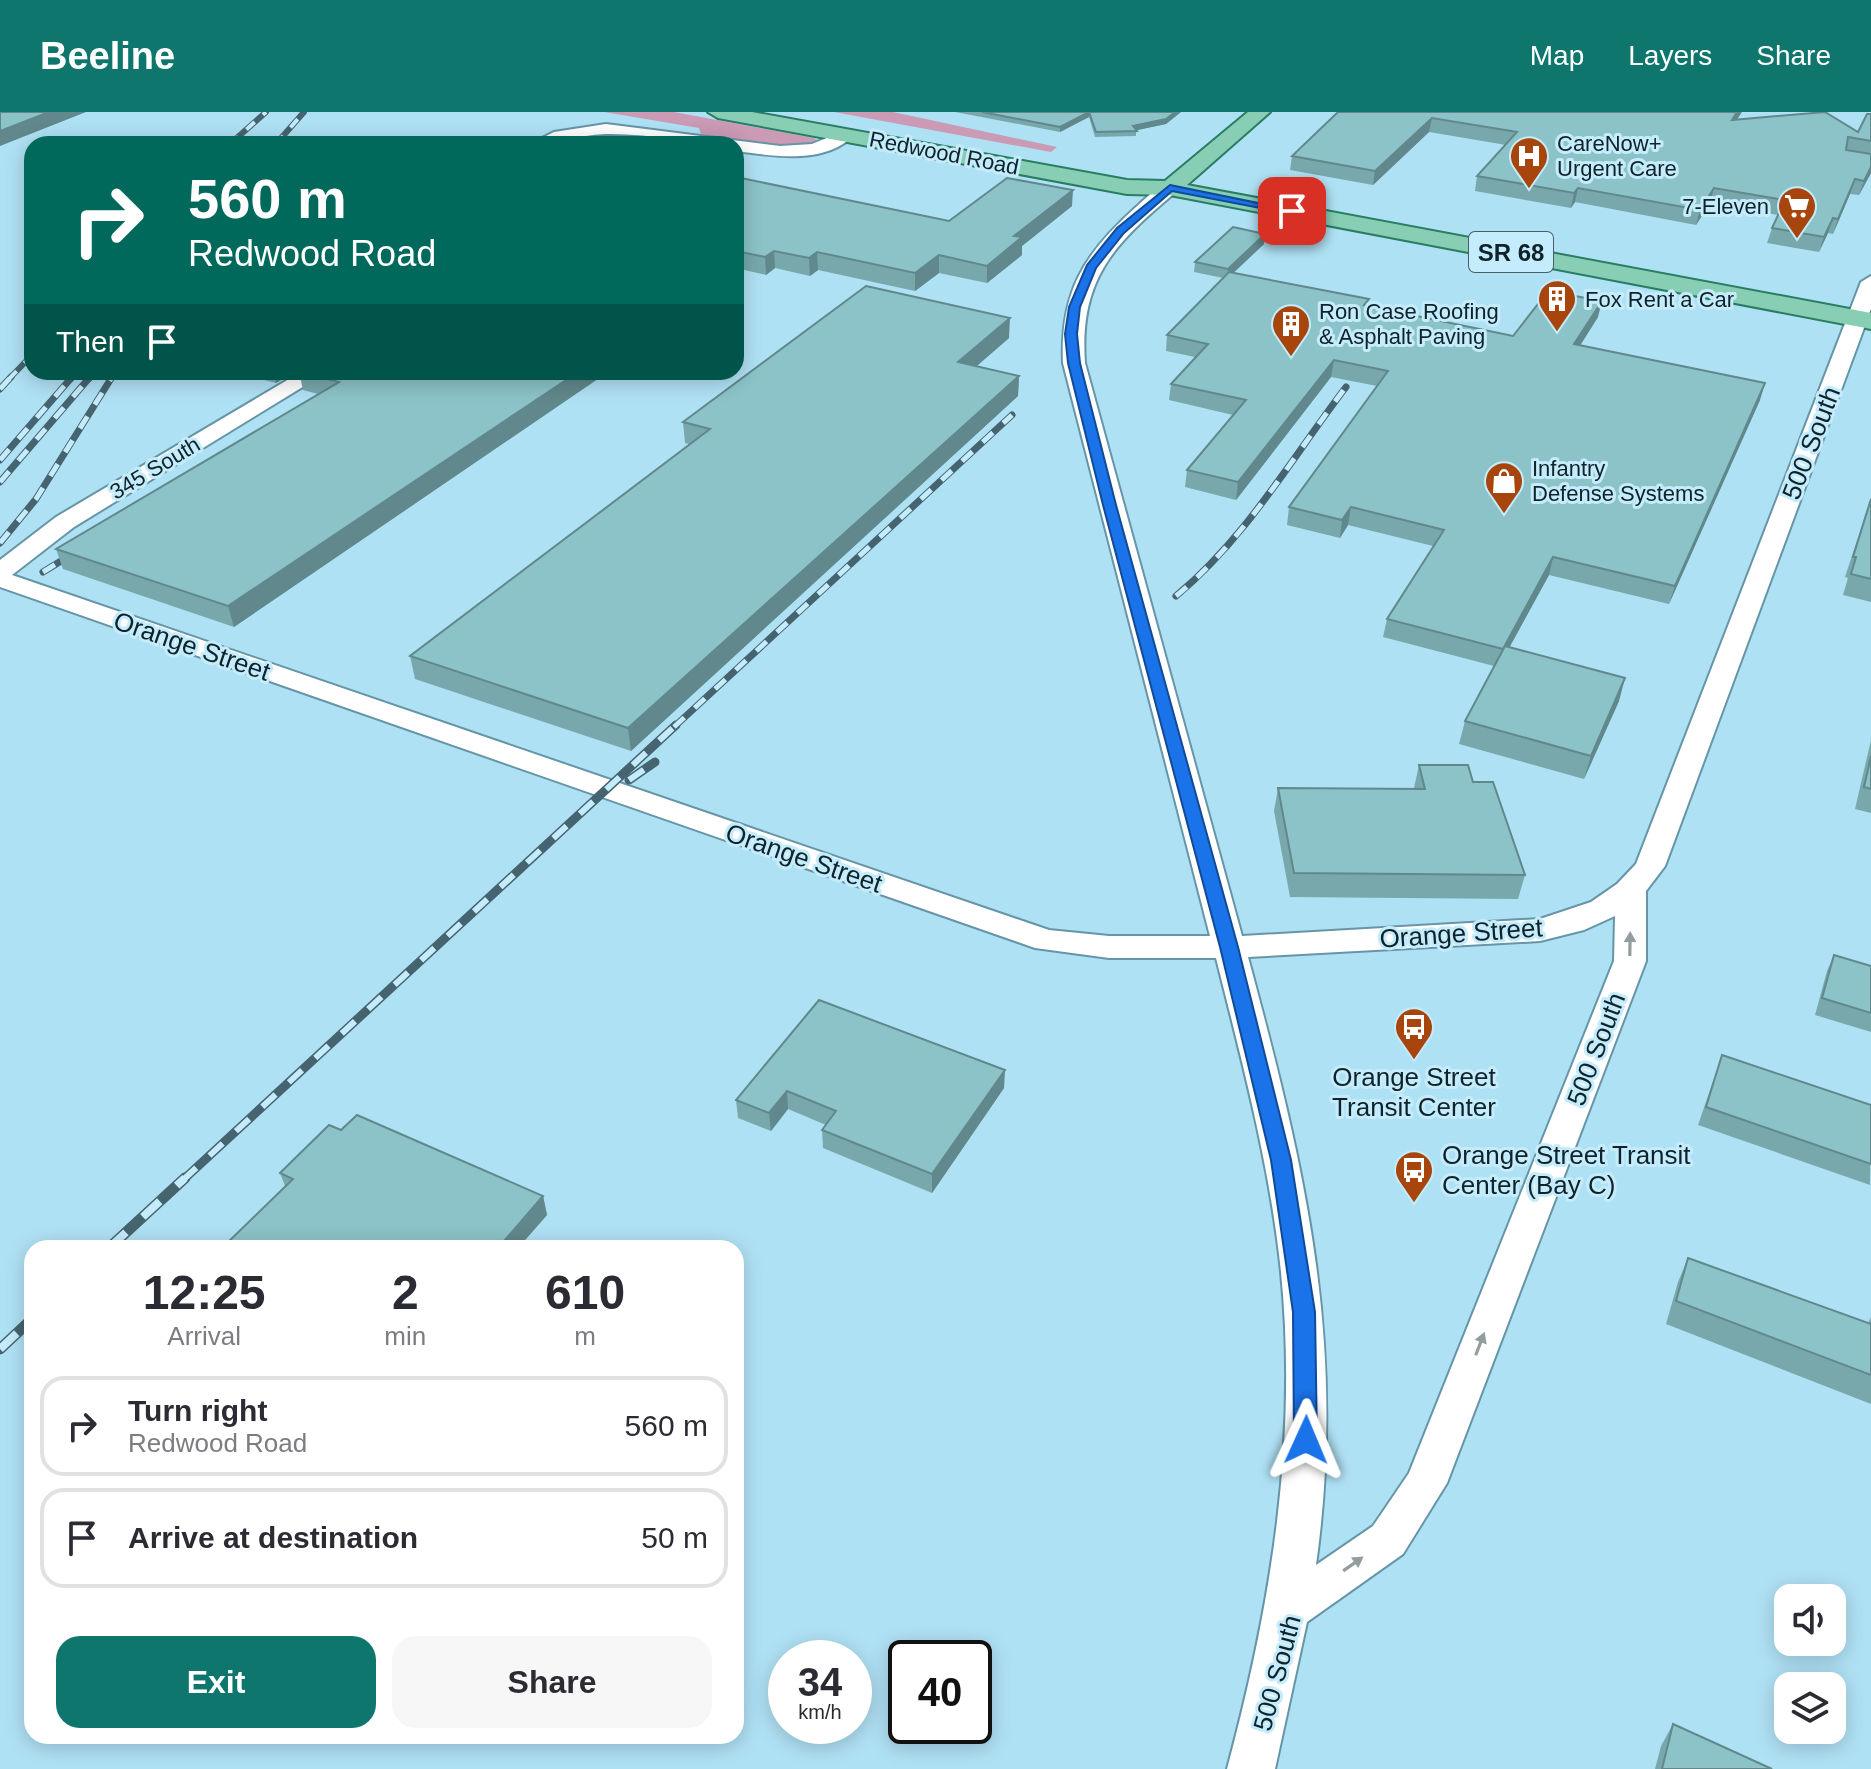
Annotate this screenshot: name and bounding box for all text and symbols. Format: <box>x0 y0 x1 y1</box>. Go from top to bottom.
text: Beeline <box>40 35 175 77</box>
text: Map <box>1530 40 1584 71</box>
text: Layers <box>1628 40 1712 71</box>
text: Share <box>1756 40 1831 71</box>
street label: Redwood Road <box>867 126 1021 180</box>
place label: CareNow+ Urgent Care <box>1557 131 1677 181</box>
hospital icon: CareNow+ Urgent Care <box>1508 135 1550 190</box>
text: 560 m <box>188 167 347 230</box>
icon: right <box>56 168 160 272</box>
pin <box>1258 177 1326 245</box>
supermarket icon: 7-Eleven <box>1776 185 1818 240</box>
icon: arrive <box>1270 189 1314 233</box>
place label: 7-Eleven <box>1682 194 1769 219</box>
road number: SR 68 <box>1469 232 1553 272</box>
text: Redwood Road <box>188 233 436 274</box>
building icon: Fox Rent a Car <box>1536 278 1578 333</box>
place label: Fox Rent a Car <box>1585 287 1734 312</box>
place label: Ron Case Roofing & Asphalt Paving <box>1319 299 1499 349</box>
building icon: Ron Case Roofing & Asphalt Paving <box>1270 303 1312 358</box>
icon: arrive <box>140 320 184 364</box>
text: Then <box>56 325 124 358</box>
street label: 500 South <box>1776 382 1846 504</box>
street label: 345 South <box>106 431 204 505</box>
place label: Infantry Defense Systems <box>1532 456 1704 506</box>
shop icon: Infantry Defense Systems <box>1483 460 1525 515</box>
street label: Orange Street <box>110 605 275 687</box>
street label: Orange Street <box>722 817 887 899</box>
street label: Orange Street <box>1378 912 1544 954</box>
one-way arrow <box>1624 931 1636 956</box>
street label: 500 South <box>1561 988 1631 1110</box>
bus stop icon: Orange Street Transit Center <box>1393 1006 1435 1061</box>
place label: Orange Street Transit Center <box>1332 1062 1496 1122</box>
place label: Orange Street Transit Center (Bay C) <box>1442 1140 1691 1200</box>
bus stop icon: Orange Street Transit Center (Bay C) <box>1393 1149 1435 1204</box>
text: 12:25 <box>143 1266 266 1319</box>
text: 2 <box>392 1266 419 1319</box>
text: 610 <box>545 1266 625 1319</box>
text: Arrival <box>167 1321 241 1351</box>
text: min <box>384 1321 426 1351</box>
text: m <box>574 1321 596 1351</box>
one-way arrow <box>1474 1332 1487 1356</box>
text: Turn right <box>128 1394 267 1427</box>
position arrow <box>1264 1398 1348 1482</box>
icon: right <box>60 1404 104 1448</box>
text: 560 m <box>625 1409 708 1442</box>
text: Redwood Road <box>128 1428 307 1458</box>
icon: arrive <box>60 1516 104 1560</box>
text: Arrive at destination <box>128 1521 418 1554</box>
text: 50 m <box>641 1521 708 1554</box>
one-way arrow <box>1342 1557 1363 1572</box>
map controls <box>1774 1584 1846 1744</box>
button: sound <box>1774 1584 1846 1656</box>
street label: 500 South <box>1247 1612 1307 1734</box>
button: Exit <box>56 1636 376 1728</box>
button: Share <box>392 1636 712 1728</box>
speed limit sign: 40 <box>888 1640 992 1744</box>
text: 34 <box>798 1660 842 1704</box>
button: layers <box>1774 1672 1846 1744</box>
text: km/h <box>798 1701 842 1723</box>

